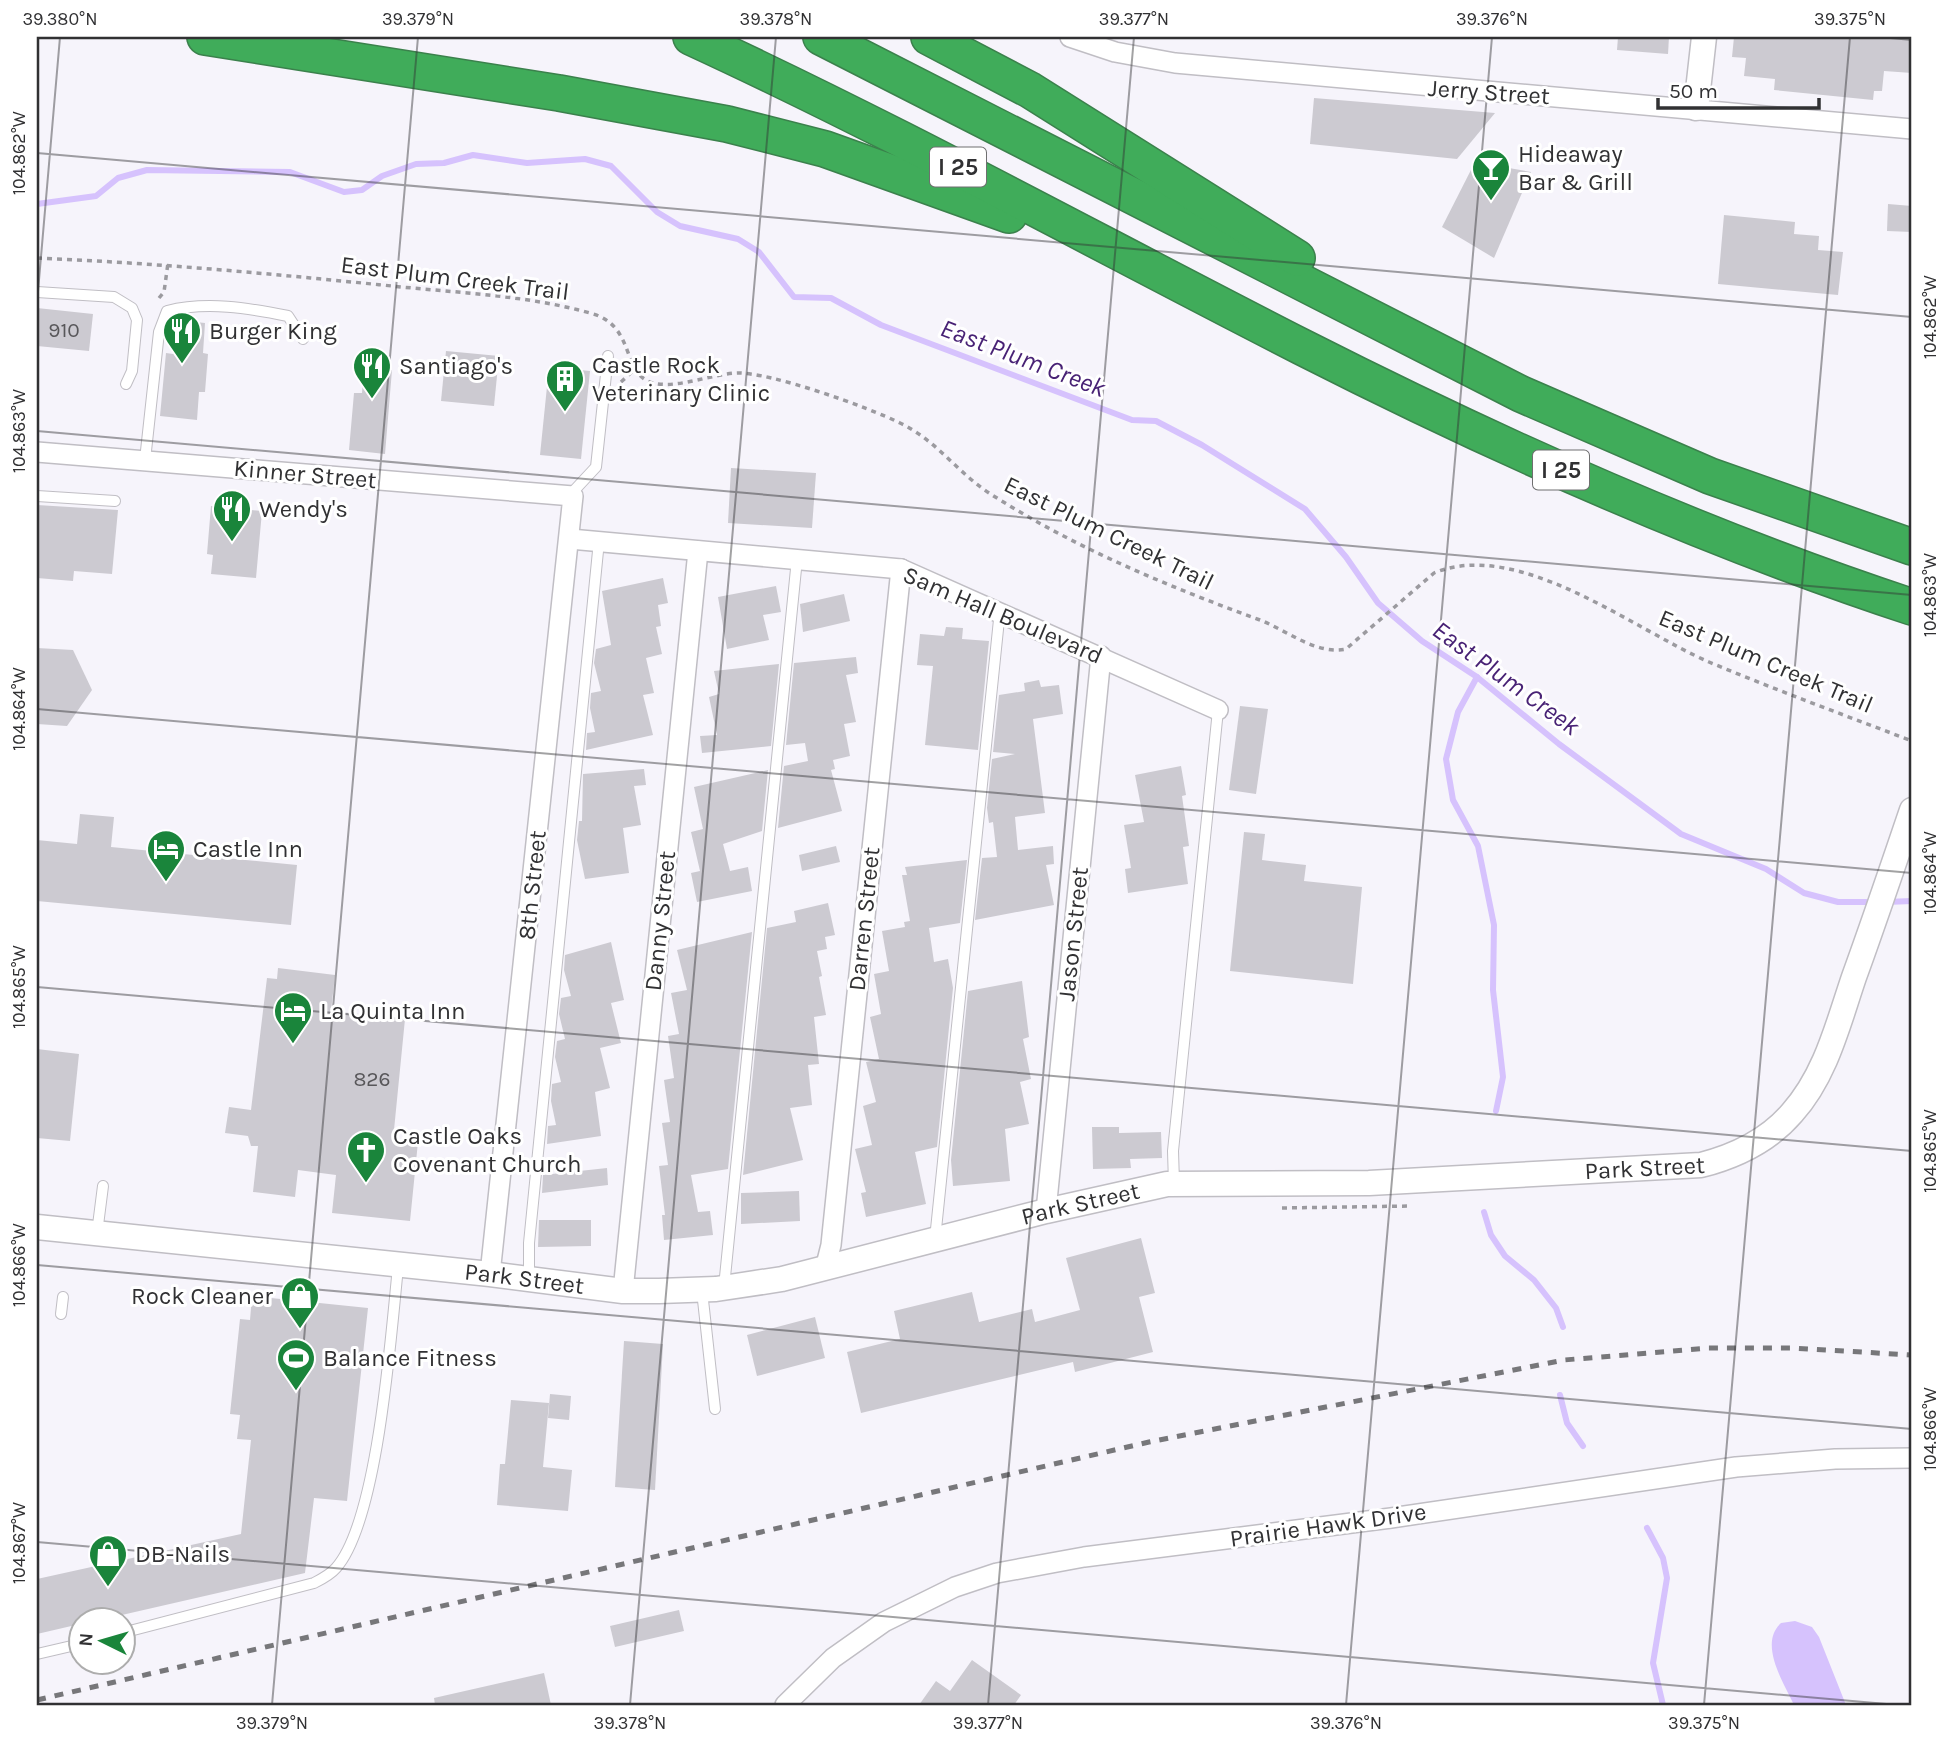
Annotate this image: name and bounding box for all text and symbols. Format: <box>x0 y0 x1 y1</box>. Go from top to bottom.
text: 39.380°N <box>22 8 98 30</box>
text: 39.379°N <box>382 8 454 30</box>
text: 39.378°N <box>740 8 812 30</box>
text: 39.377°N <box>1099 8 1169 30</box>
text: 39.376°N <box>1456 8 1528 30</box>
text: 39.375°N <box>1814 8 1886 30</box>
scale bar <box>1658 66 1820 110</box>
street label: Jerry Street <box>1427 74 1551 110</box>
text: 50 m <box>1669 79 1718 103</box>
text: 104.862°W <box>8 111 30 195</box>
place label: Hideaway Bar & Grill <box>1518 140 1633 196</box>
bar icon: Hideaway Bar & Grill <box>1470 147 1512 202</box>
road number: I 25 <box>930 148 986 186</box>
street label: East Plum Creek Trail <box>339 250 571 306</box>
text: 104.862°W <box>1919 275 1941 359</box>
restaurant icon: Burger King <box>161 310 203 365</box>
water label: East Plum Creek <box>936 312 1111 404</box>
place label: Burger King <box>209 317 337 345</box>
house number: 910 <box>48 318 80 342</box>
restaurant icon: Santiago's <box>351 345 393 400</box>
place label: Castle Rock Veterinary Clinic <box>592 351 770 407</box>
place label: Santiago's <box>399 352 513 380</box>
building icon: Castle Rock Veterinary Clinic <box>544 358 586 413</box>
text: 104.863°W <box>8 389 30 473</box>
road number: I 25 <box>1533 450 1589 490</box>
street label: Kinner Street <box>232 454 378 494</box>
street label: East Plum Creek Trail <box>999 470 1219 596</box>
restaurant icon: Wendy's <box>211 488 253 543</box>
place label: Wendy's <box>259 495 348 523</box>
text: 104.863°W <box>1919 553 1941 637</box>
street label: Sam Hall Boulevard <box>899 560 1107 670</box>
street label: East Plum Creek Trail <box>1655 603 1877 719</box>
water label: East Plum Creek <box>1426 614 1586 742</box>
text: 104.864°W <box>8 667 30 751</box>
hotel icon: Castle Inn <box>145 828 187 883</box>
street label: 8th Street <box>512 829 552 941</box>
text: 104.864°W <box>1919 831 1941 915</box>
place label: Castle Inn <box>193 835 303 863</box>
street label: Darren Street <box>843 846 885 992</box>
street label: Danny Street <box>639 850 681 992</box>
street label: Jason Street <box>1052 866 1094 1002</box>
text: 104.865°W <box>8 945 30 1029</box>
hotel icon: La Quinta Inn <box>272 990 314 1045</box>
place label: La Quinta Inn <box>320 997 466 1025</box>
house number: 826 <box>353 1067 391 1091</box>
text: 104.865°W <box>1919 1109 1941 1193</box>
place label: Castle Oaks Covenant Church <box>393 1122 581 1178</box>
church icon: Castle Oaks Covenant Church <box>345 1129 387 1184</box>
street label: Park Street <box>1584 1151 1706 1185</box>
street label: Park Street <box>1018 1177 1142 1231</box>
text: 104.866°W <box>8 1223 30 1307</box>
street label: Park Street <box>463 1257 586 1300</box>
shop icon: Rock Cleaner <box>279 1275 321 1330</box>
place label: Rock Cleaner <box>131 1282 273 1310</box>
sports icon: Balance Fitness <box>275 1337 317 1392</box>
place label: Balance Fitness <box>323 1344 497 1372</box>
text: 104.866°W <box>1919 1387 1941 1471</box>
street label: Prairie Hawk Drive <box>1228 1497 1428 1553</box>
text: 104.867°W <box>8 1502 30 1584</box>
shop icon: DB-Nails <box>87 1533 129 1588</box>
place label: DB-Nails <box>135 1540 230 1568</box>
north arrow <box>66 1606 136 1676</box>
text: N <box>75 1632 98 1647</box>
text: 39.379°N <box>236 1712 308 1734</box>
text: 39.378°N <box>594 1712 666 1734</box>
text: 39.377°N <box>953 1712 1023 1734</box>
text: 39.376°N <box>1310 1712 1382 1734</box>
text: 39.375°N <box>1668 1712 1740 1734</box>

